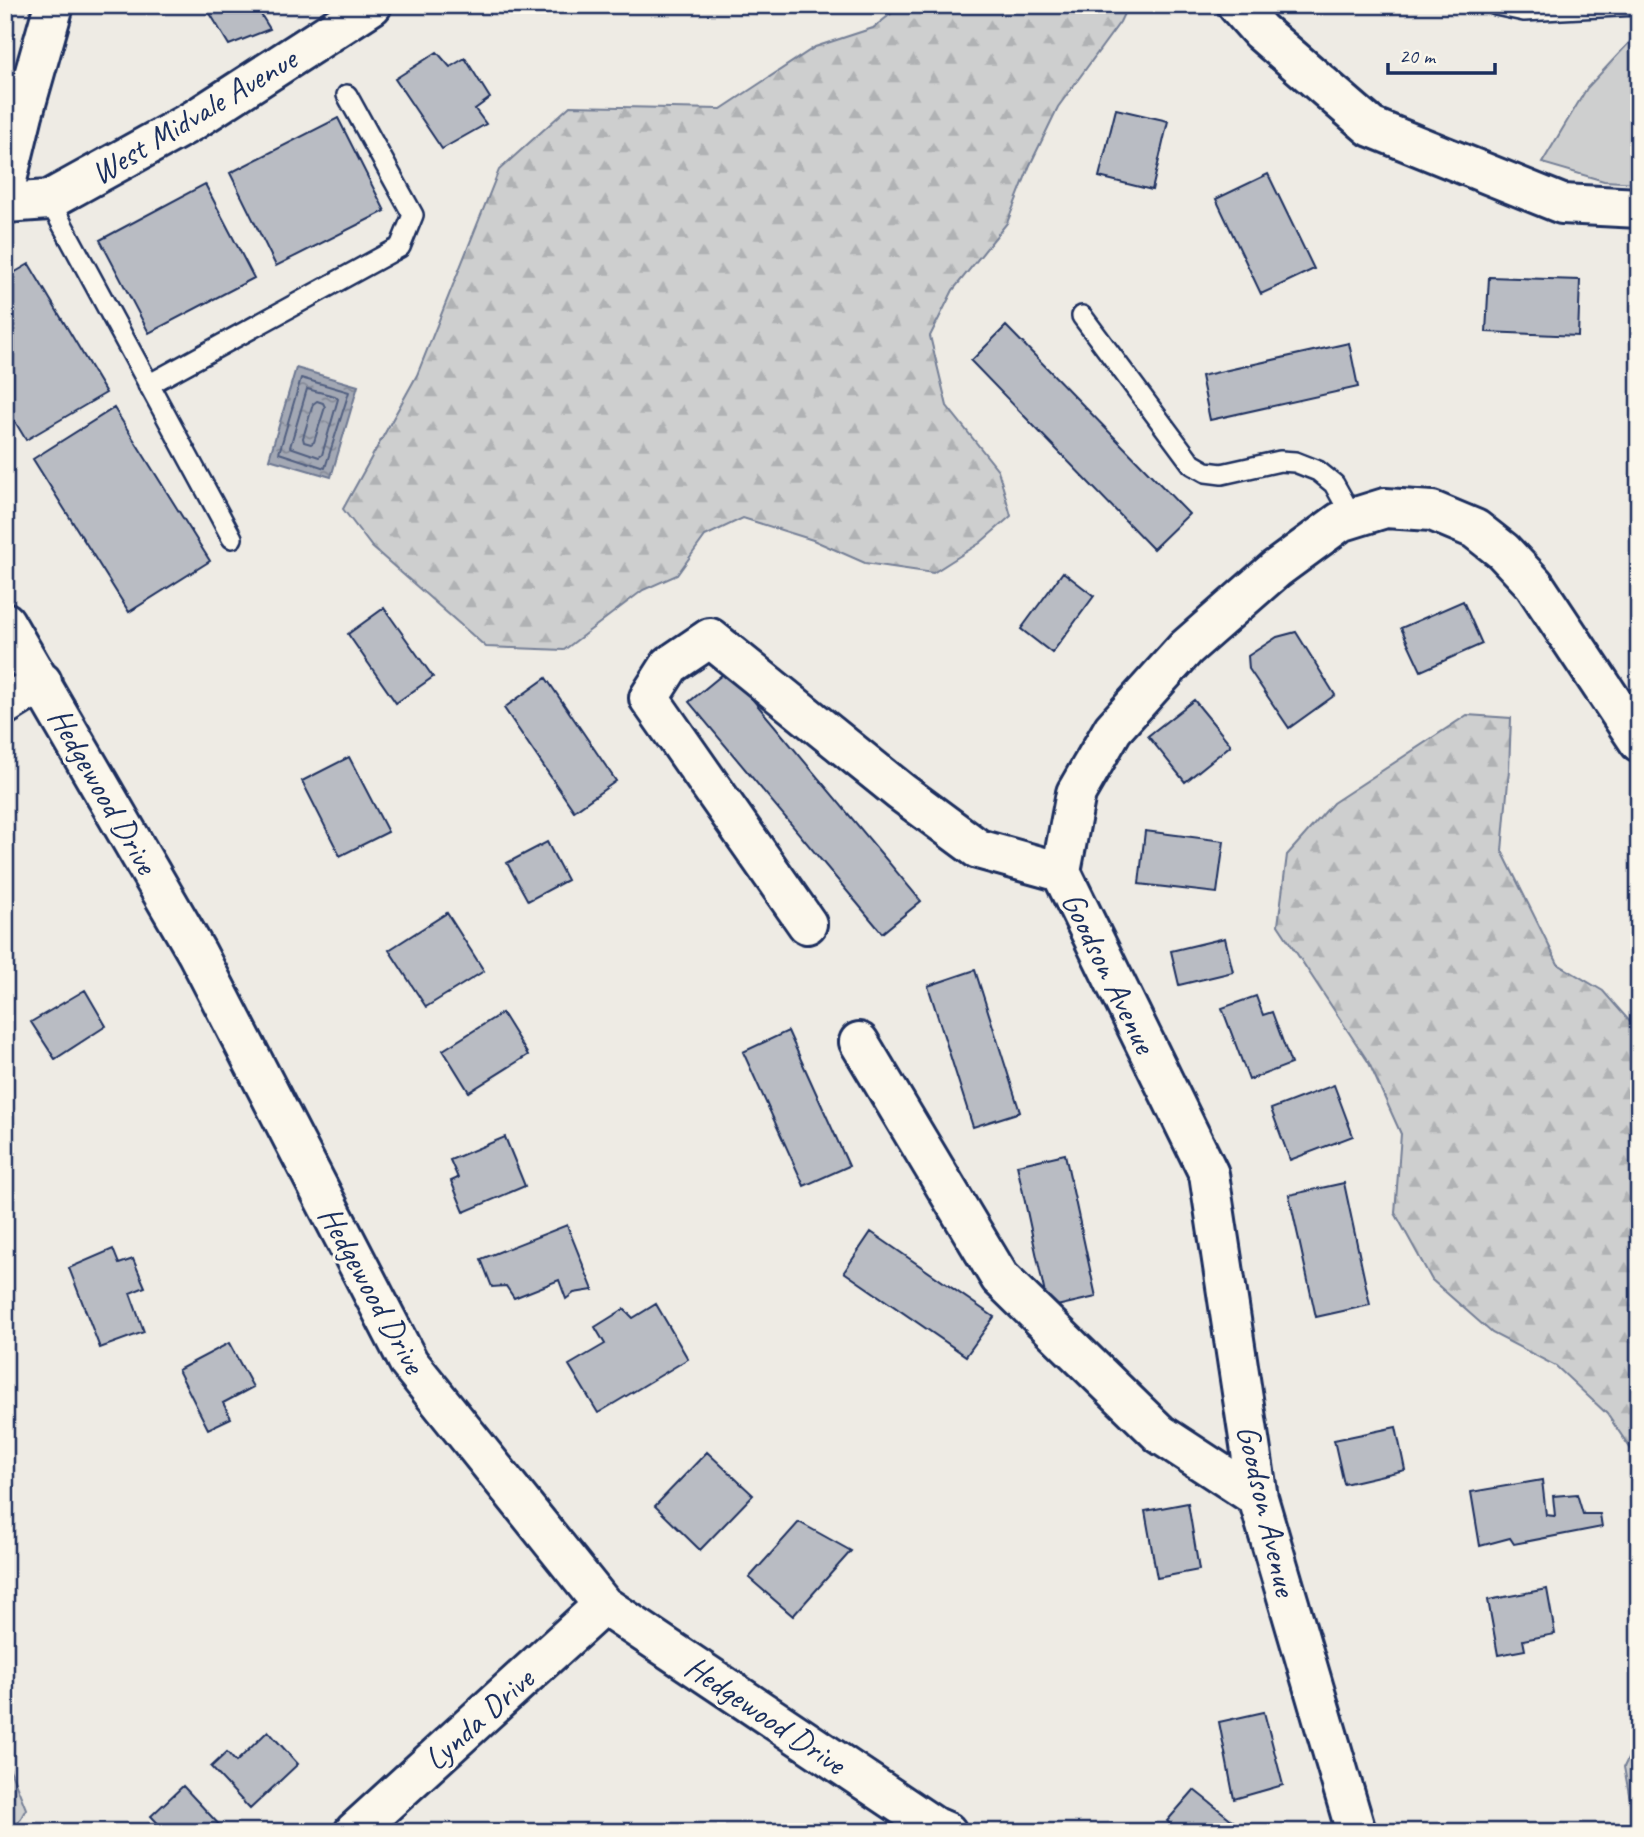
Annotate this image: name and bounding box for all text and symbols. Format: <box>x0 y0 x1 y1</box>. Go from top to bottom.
scale bar <box>1388 32 1495 76</box>
street label: West Midvale Avenue <box>83 37 306 194</box>
text: 20 m <box>1399 43 1437 69</box>
street label: Hedgewood Drive <box>39 700 169 883</box>
street label: Goodson Avenue <box>1052 885 1167 1062</box>
street label: Hedgewood Drive <box>309 1198 436 1382</box>
street label: Goodson Avenue <box>1227 1421 1308 1602</box>
street label: Hedgewood Drive <box>677 1646 856 1785</box>
street label: Lynda Drive <box>415 1657 544 1779</box>

